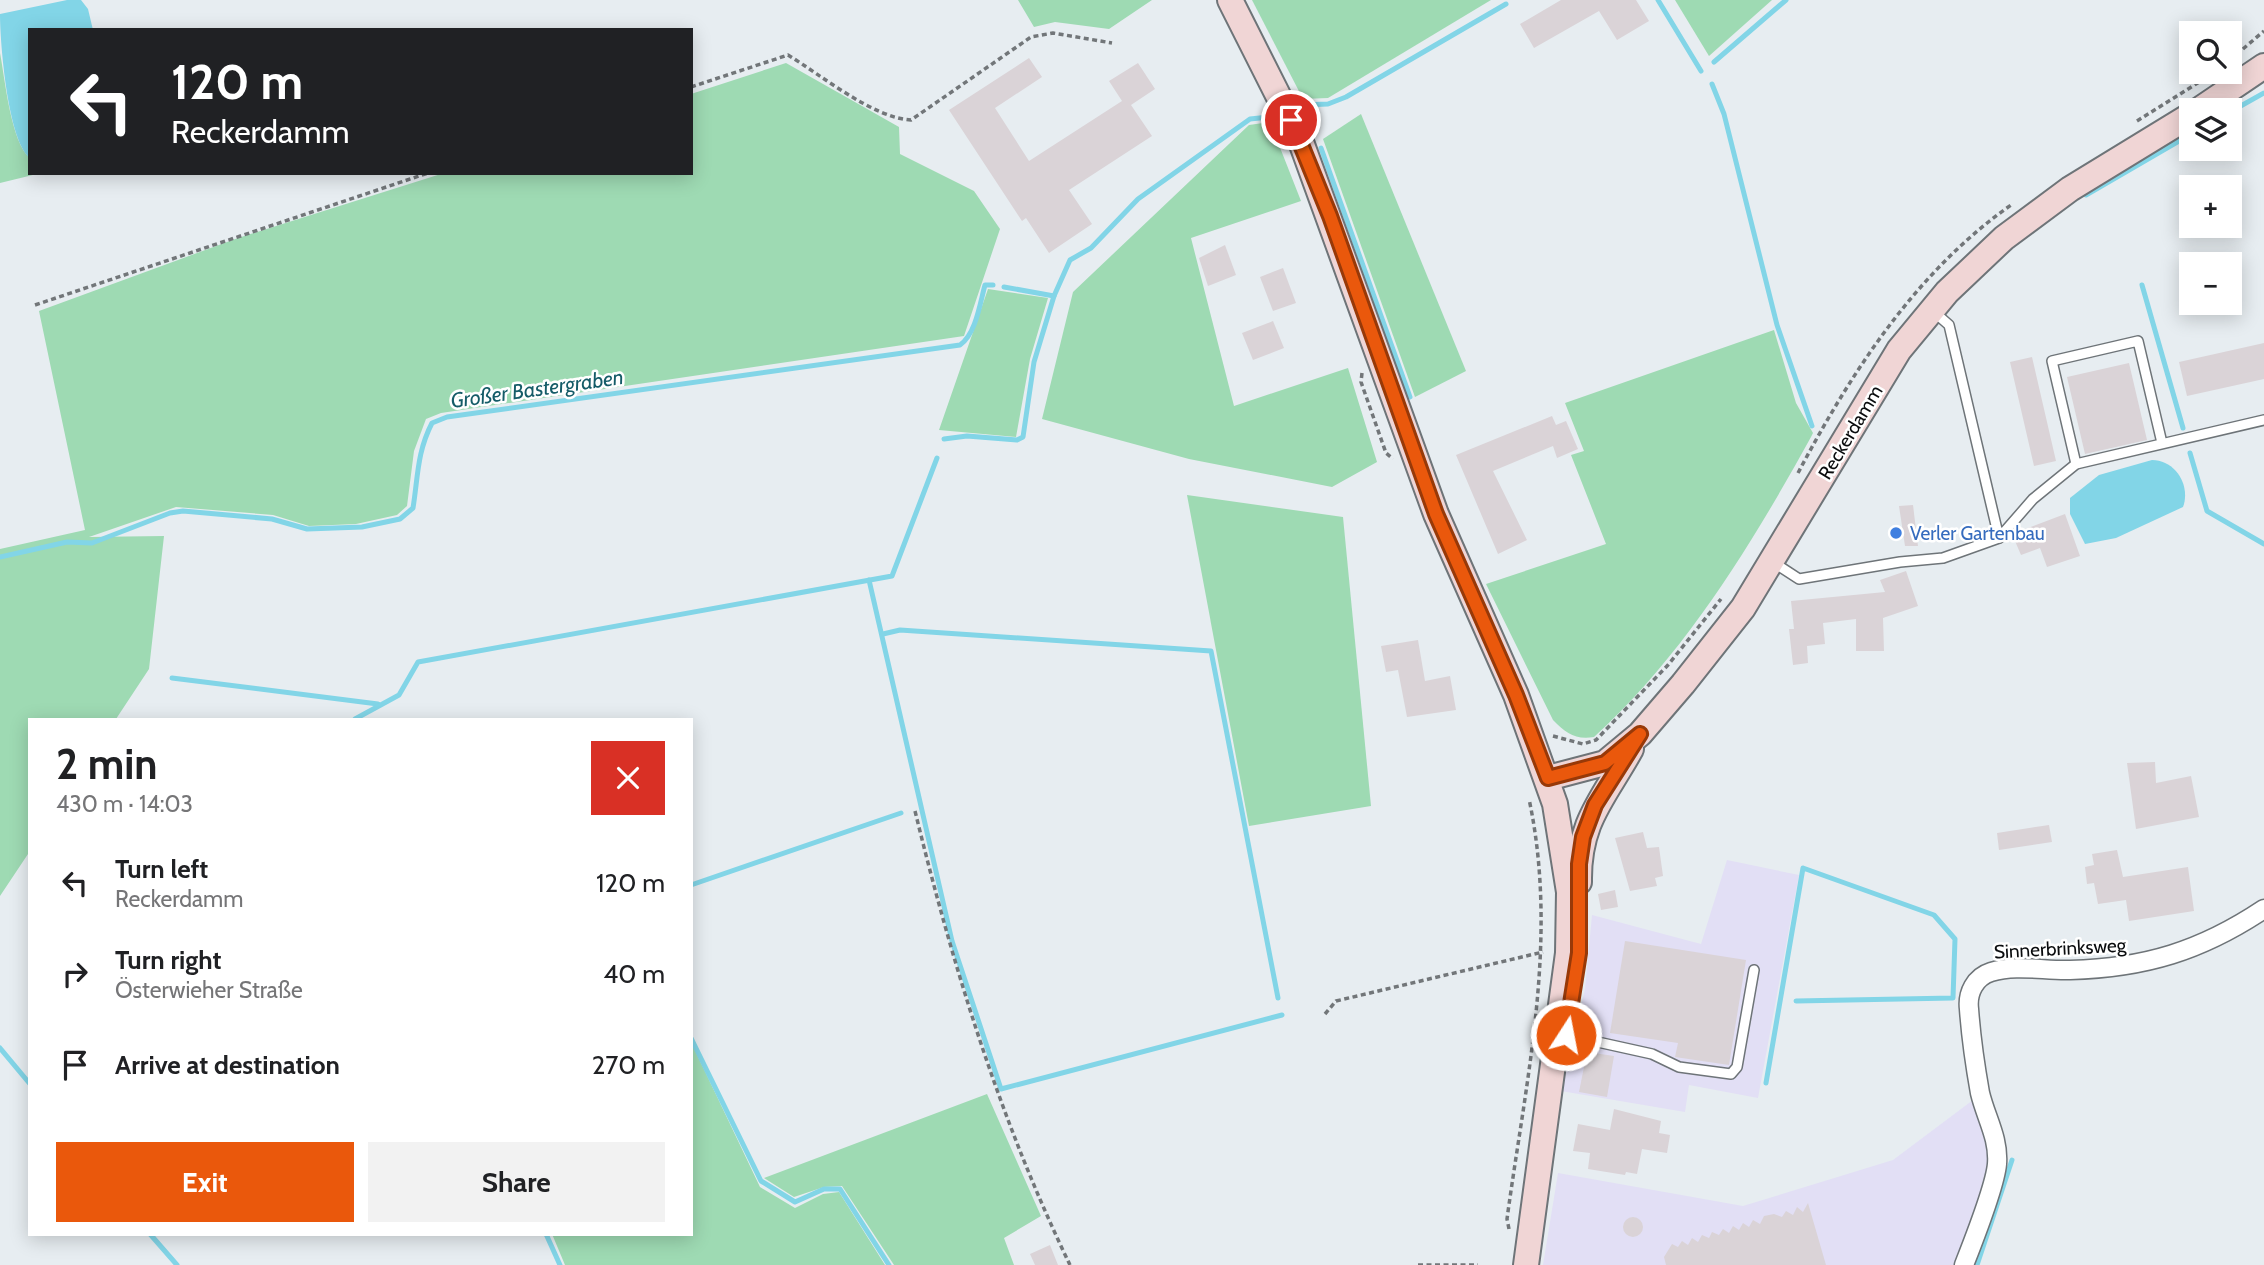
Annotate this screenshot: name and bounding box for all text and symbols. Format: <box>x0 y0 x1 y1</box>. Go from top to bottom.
map controls <box>2179 21 2242 315</box>
button: search <box>2179 21 2242 84</box>
text: 120 m <box>171 52 303 111</box>
icon: left <box>56 56 147 147</box>
pin <box>1261 90 1321 150</box>
button: layers <box>2179 98 2242 161</box>
icon: arrive <box>1272 101 1310 139</box>
text: Reckerdamm <box>171 112 350 151</box>
button: + <box>2179 175 2242 238</box>
button: − <box>2179 252 2242 315</box>
water label: Großer Bastergraben <box>449 364 625 413</box>
street label: Reckerdamm <box>1813 381 1888 484</box>
place label: Verler Gartenbau <box>1910 522 2045 545</box>
marker: Verler Gartenbau <box>1888 525 1904 541</box>
text: 2 min <box>56 738 157 790</box>
button: close <box>591 741 665 815</box>
text: 430 m · 14:03 <box>56 790 193 818</box>
text: Turn left <box>115 853 208 885</box>
icon: left <box>56 864 94 902</box>
text: 120 m <box>596 867 665 899</box>
text: Reckerdamm <box>115 885 243 913</box>
street label: Sinnerbrinksweg <box>1993 934 2127 963</box>
text: Turn right <box>115 944 221 976</box>
icon: right <box>56 955 94 993</box>
text: 40 m <box>603 958 665 990</box>
text: Österwieher Straße <box>115 976 303 1004</box>
position arrow <box>1529 998 1603 1072</box>
icon: arrive <box>56 1046 94 1084</box>
text: Arrive at destination <box>115 1049 340 1081</box>
text: 270 m <box>592 1049 665 1081</box>
button: Exit <box>56 1142 354 1222</box>
button: Share <box>368 1142 665 1222</box>

